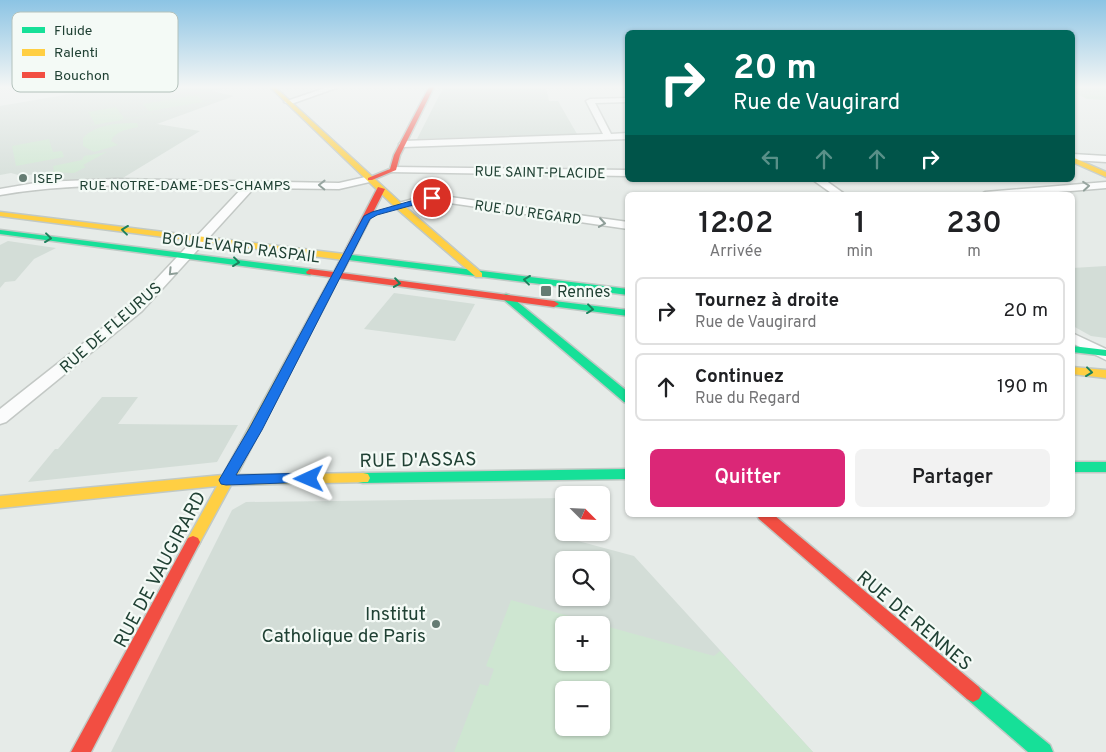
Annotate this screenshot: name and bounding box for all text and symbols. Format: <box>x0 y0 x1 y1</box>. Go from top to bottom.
legend <box>12 12 178 92</box>
text: Fluide <box>54 23 92 40</box>
text: Ralenti <box>54 45 98 62</box>
text: 20 m <box>733 47 817 91</box>
icon: right <box>650 50 715 115</box>
text: Bouchon <box>54 68 110 85</box>
text: Rue de Vaugirard <box>733 90 900 117</box>
icon: left <box>757 145 785 173</box>
icon: ahead <box>810 145 838 173</box>
icon: ahead <box>863 145 891 173</box>
icon: right <box>916 145 944 173</box>
street label: RUE SAINT-PLACIDE <box>474 164 606 183</box>
place label: ISEP <box>33 171 63 188</box>
marker: ISEP <box>17 172 29 184</box>
pin <box>411 177 453 219</box>
street label: RUE NOTRE-DAME-DES-CHAMPS <box>79 178 291 195</box>
one-way arrow <box>318 180 326 191</box>
one-way arrow <box>1082 181 1090 192</box>
icon: arrive <box>418 184 446 212</box>
street label: RUE DU REGARD <box>473 198 582 229</box>
text: 12:02 <box>698 206 773 243</box>
text: 1 <box>854 206 866 243</box>
text: 230 <box>946 206 1002 243</box>
one-way arrow <box>598 217 607 227</box>
one-way arrow <box>120 225 128 236</box>
street label: BOULEVARD RASPAIL <box>161 229 321 269</box>
one-way arrow <box>45 232 53 243</box>
text: Arrivée <box>709 242 762 262</box>
text: min <box>846 242 873 262</box>
text: m <box>967 242 981 262</box>
one-way arrow <box>232 256 240 267</box>
one-way arrow <box>169 267 178 276</box>
one-way arrow <box>523 275 531 286</box>
one-way arrow <box>393 278 401 288</box>
street label: RUE DE FLEURUS <box>56 279 166 378</box>
place label: Rennes <box>557 283 610 303</box>
marker: Rennes <box>539 284 553 298</box>
text: Tournez à droite <box>695 289 839 313</box>
icon: right <box>652 297 680 325</box>
text: 20 m <box>1004 299 1048 323</box>
one-way arrow <box>586 303 595 313</box>
text: Rue de Vaugirard <box>695 313 817 333</box>
text: Continuez <box>695 365 784 389</box>
one-way arrow <box>1086 366 1094 377</box>
icon: ahead <box>652 373 680 401</box>
text: 190 m <box>997 375 1048 399</box>
text: Rue du Regard <box>695 389 800 409</box>
street label: RUE D'ASSAS <box>359 448 477 474</box>
button: Quitter <box>650 449 845 507</box>
button: Partager <box>855 449 1050 507</box>
position arrow <box>282 452 334 504</box>
north arrow <box>555 486 610 541</box>
map controls <box>555 486 610 736</box>
street label: RUE DE VAUGIRARD <box>109 488 212 652</box>
button: search <box>555 551 610 606</box>
street label: RUE DE RENNES <box>851 566 976 677</box>
place label: Institut Catholique de Paris <box>262 603 426 649</box>
button: + <box>555 616 610 671</box>
marker: Institut Catholique de Paris <box>430 618 442 630</box>
button: − <box>555 681 610 736</box>

